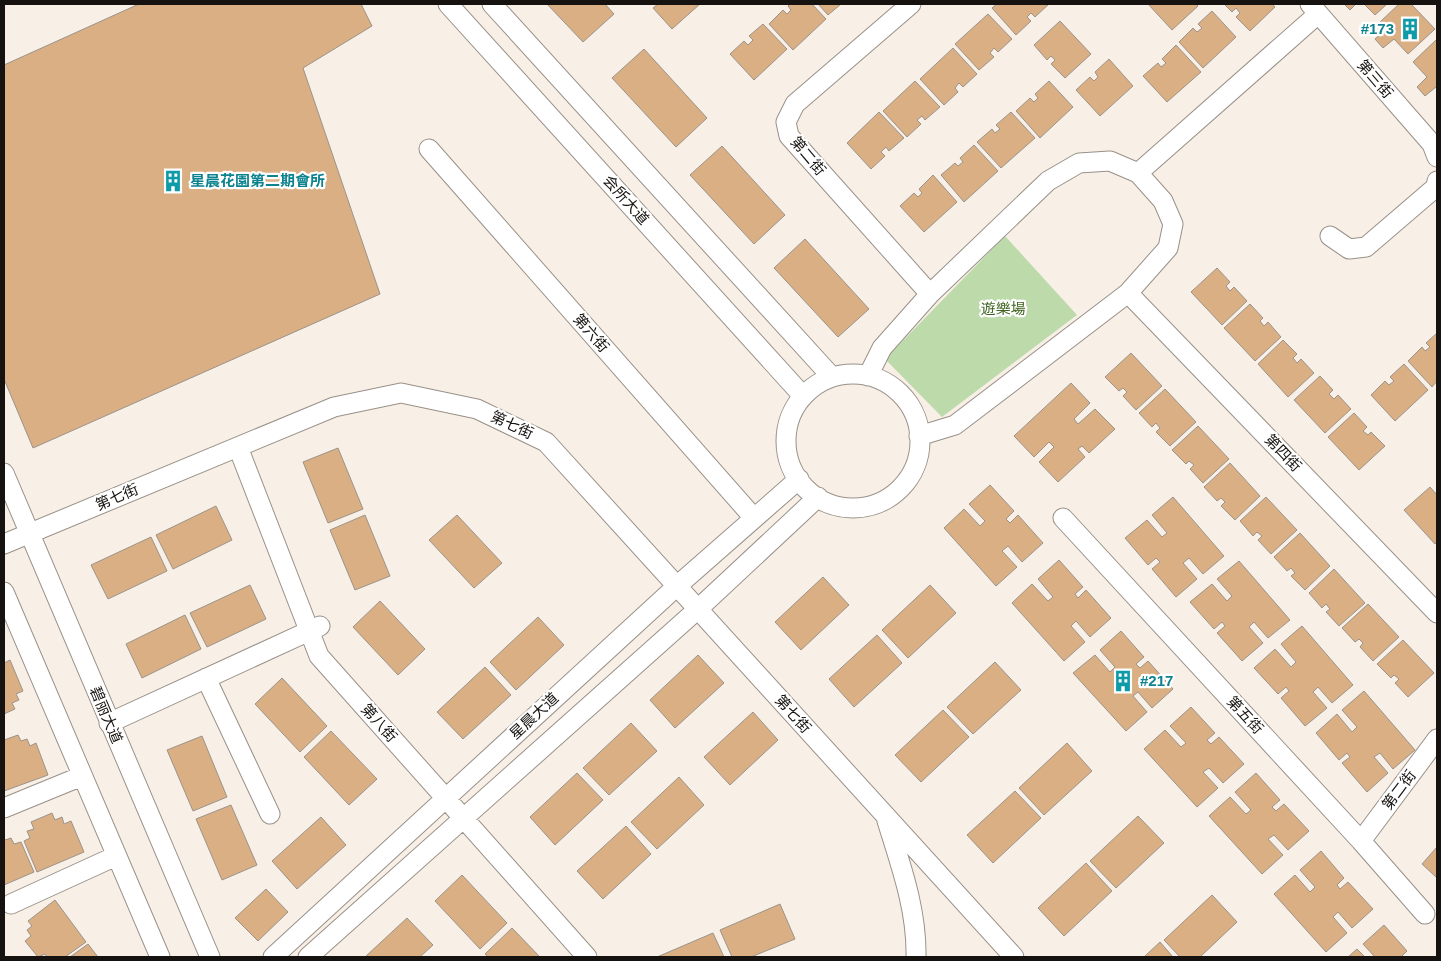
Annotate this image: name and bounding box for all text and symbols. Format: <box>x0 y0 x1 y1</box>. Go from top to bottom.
building icon: #173 <box>1397 16 1423 42</box>
place label: #173 <box>1361 20 1394 37</box>
street label: 第三街 <box>1354 56 1397 101</box>
street label: 第二街 <box>787 133 829 178</box>
building icon: 星晨花園第二期會所 <box>160 168 186 194</box>
place label: 星晨花園第二期會所 <box>190 172 325 189</box>
street label: 会所大道 <box>600 172 653 228</box>
park label: 遊樂場 <box>980 300 1026 317</box>
street label: 第六街 <box>570 310 613 355</box>
street label: 第七街 <box>488 407 536 442</box>
street label: 第四街 <box>1262 431 1305 475</box>
street label: 第七街 <box>93 480 141 513</box>
building icon: #217 <box>1110 668 1136 694</box>
place label: #217 <box>1140 672 1173 689</box>
street label: 碧丽大道 <box>87 684 126 746</box>
street label: 星晨大道 <box>506 689 561 742</box>
street label: 第七街 <box>772 691 815 736</box>
street label: 第五街 <box>1224 692 1267 737</box>
street label: 第八街 <box>358 700 401 745</box>
street label: 第二街 <box>1378 767 1419 813</box>

